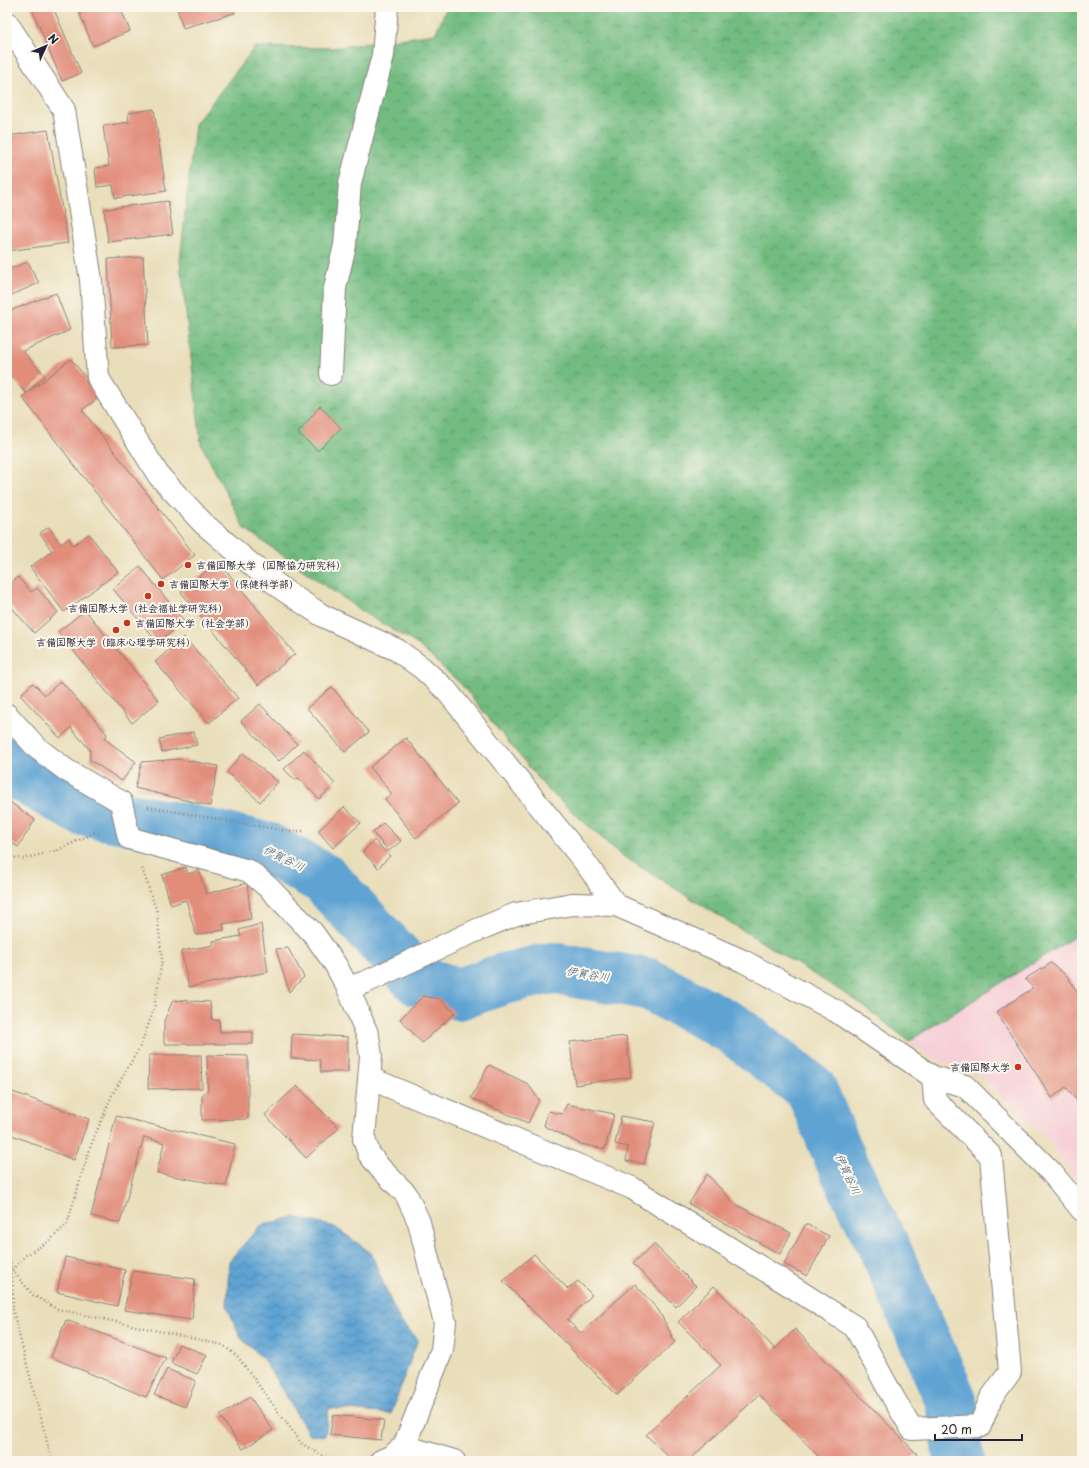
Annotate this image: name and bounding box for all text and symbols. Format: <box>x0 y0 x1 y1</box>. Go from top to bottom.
north arrow <box>26 26 66 66</box>
text: N <box>44 30 63 48</box>
place label: 吉備国際大学（国際協力研究科） <box>196 557 346 572</box>
marker: 吉備国際大学（国際協力研究科） <box>183 560 193 570</box>
place label: 吉備国際大学（保健科学部） <box>169 576 299 591</box>
marker: 吉備国際大学（保健科学部） <box>156 579 166 589</box>
marker: 吉備国際大学（社会福祉学研究科） <box>143 591 153 601</box>
place label: 吉備国際大学（社会福祉学研究科） <box>68 600 228 615</box>
place label: 吉備国際大学（社会学部） <box>135 615 255 630</box>
marker: 吉備国際大学（社会学部） <box>122 618 132 628</box>
marker: 吉備国際大学（臨床心理学研究科） <box>111 625 121 635</box>
place label: 吉備国際大学（臨床心理学研究科） <box>36 634 196 649</box>
water label: 伊賀谷川 <box>261 840 308 875</box>
water label: 伊賀谷川 <box>565 962 611 985</box>
place label: 吉備国際大学 <box>950 1059 1010 1074</box>
marker: 吉備国際大学 <box>1013 1062 1023 1072</box>
water label: 伊賀谷川 <box>831 1150 865 1197</box>
scale bar <box>935 1416 1022 1442</box>
text: 20 m <box>941 1420 972 1438</box>

